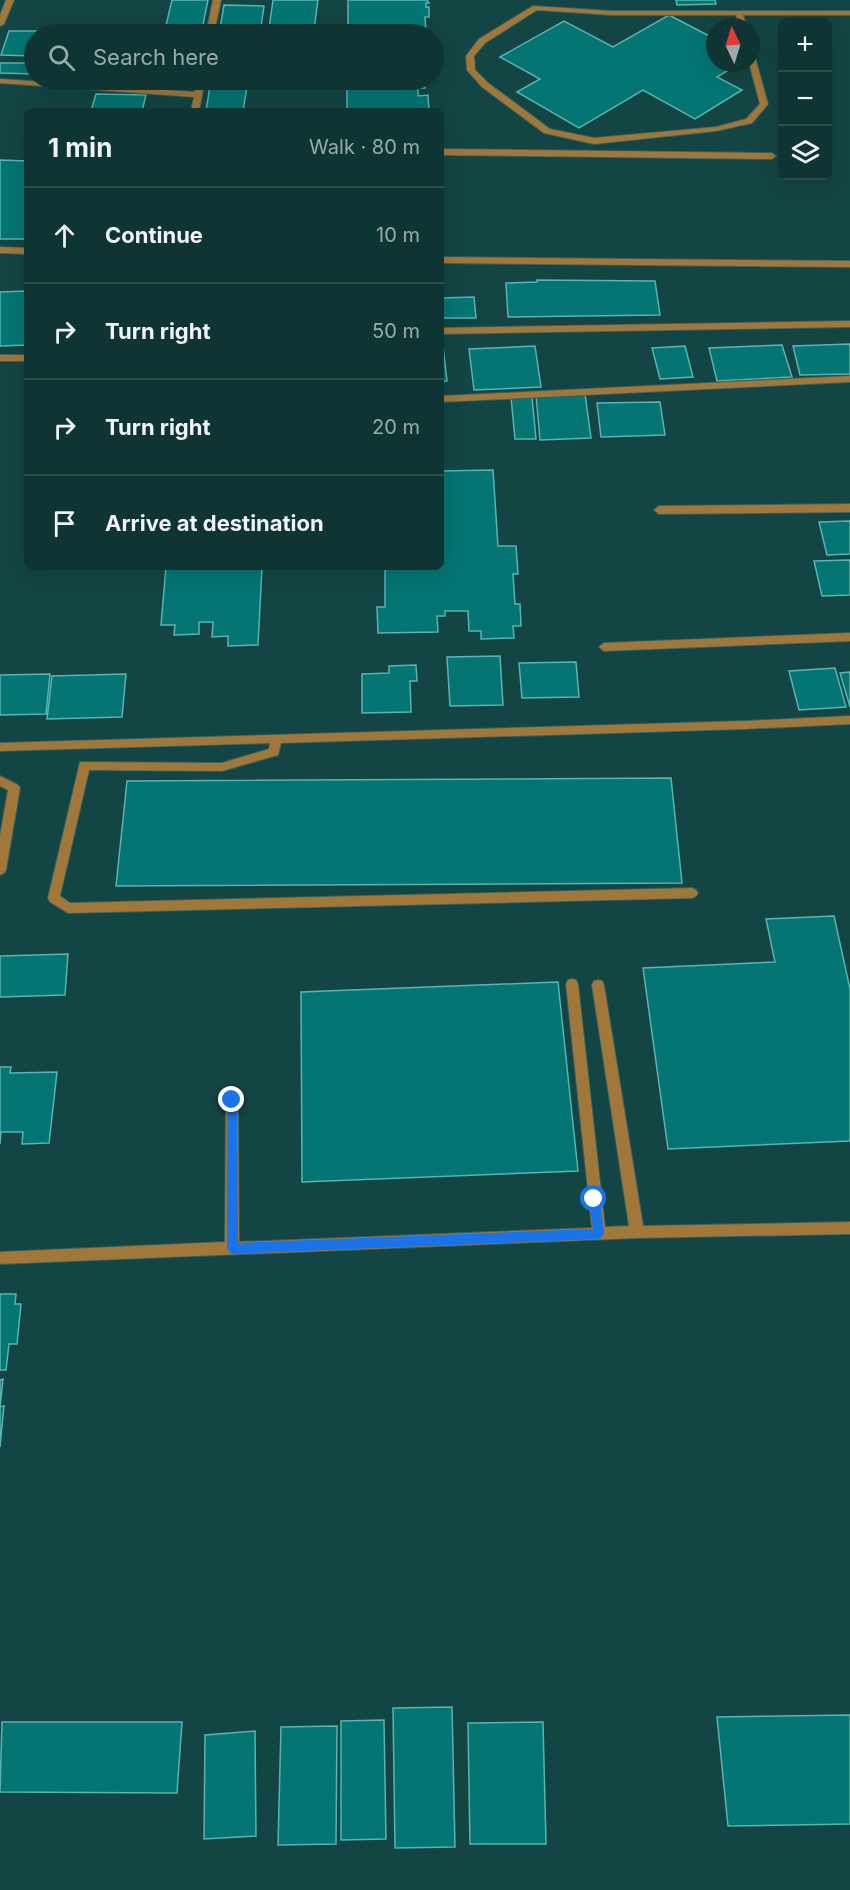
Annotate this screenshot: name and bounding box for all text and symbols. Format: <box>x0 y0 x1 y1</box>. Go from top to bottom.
north arrow <box>706 18 760 72</box>
map controls <box>778 18 832 180</box>
button: + <box>778 18 832 72</box>
search box <box>24 24 444 90</box>
icon: search <box>45 41 78 74</box>
text: Search here <box>93 44 219 70</box>
button: − <box>778 72 832 126</box>
button: layers <box>778 126 832 180</box>
text: 1 min <box>48 132 112 163</box>
text: Walk · 80 m <box>309 135 420 159</box>
icon: ahead <box>48 219 81 252</box>
text: Continue <box>105 222 203 248</box>
text: 10 m <box>376 223 420 247</box>
icon: right <box>48 315 81 348</box>
text: Turn right <box>105 318 211 344</box>
text: 50 m <box>372 319 420 343</box>
icon: right <box>48 411 81 444</box>
text: Turn right <box>105 414 211 440</box>
text: 20 m <box>372 415 420 439</box>
icon: arrive <box>48 507 81 540</box>
text: Arrive at destination <box>105 510 324 536</box>
route end <box>218 1086 244 1112</box>
route start <box>580 1185 606 1211</box>

